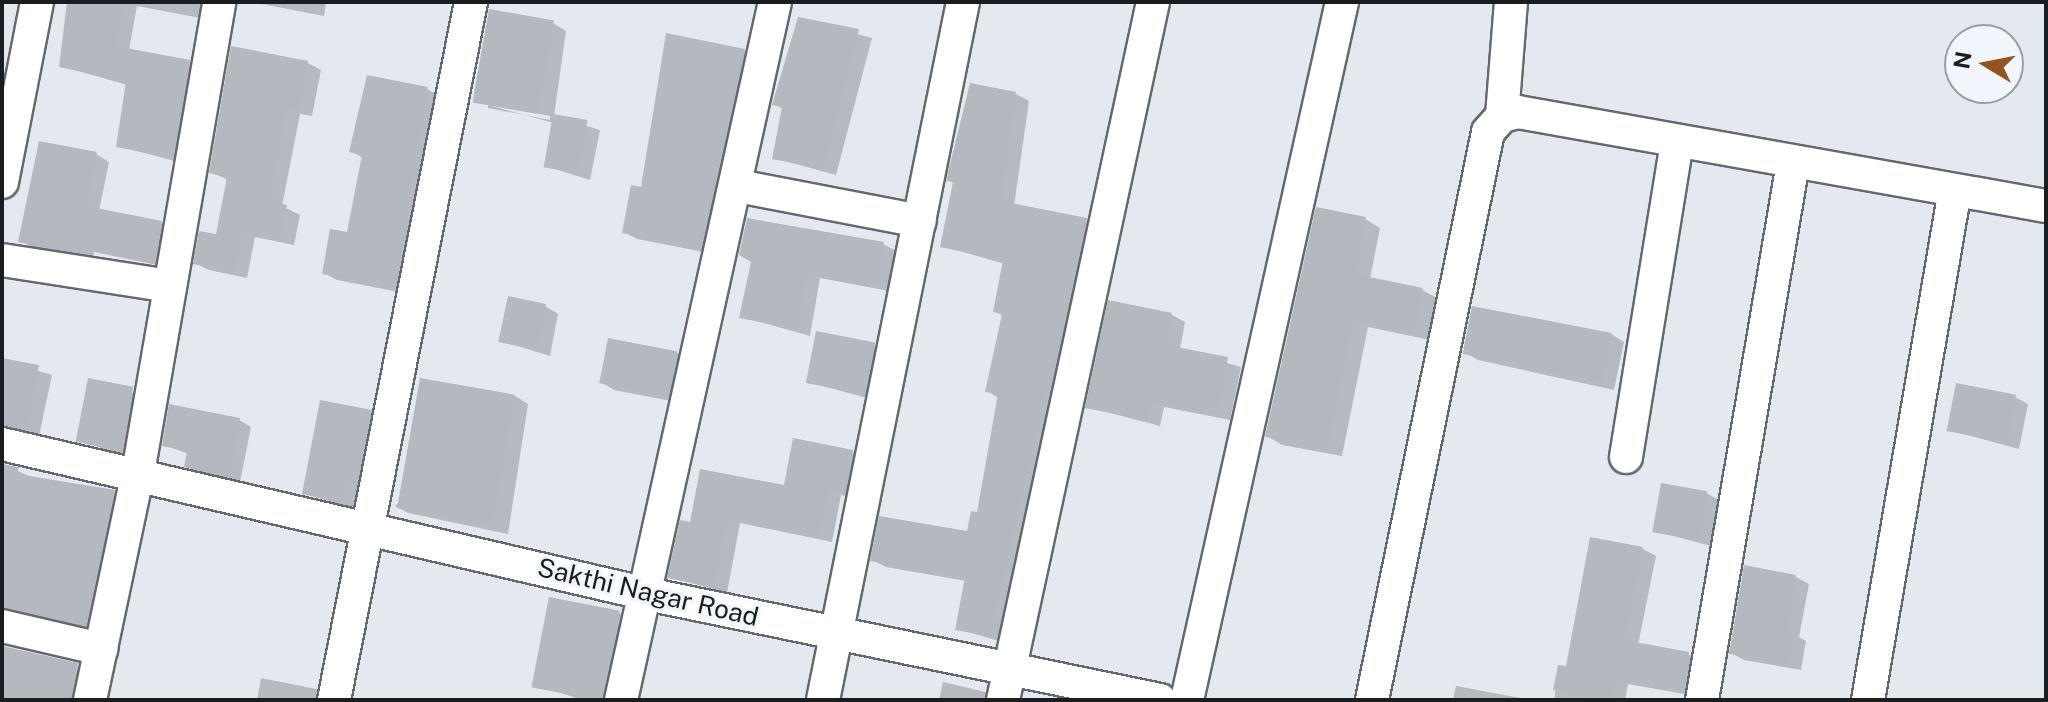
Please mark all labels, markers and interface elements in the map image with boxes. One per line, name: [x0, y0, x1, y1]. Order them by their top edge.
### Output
north arrow: [1944, 24, 2024, 104]
text: N: [1948, 49, 1977, 71]
street label: Sakthi Nagar Road: [534, 551, 762, 633]

